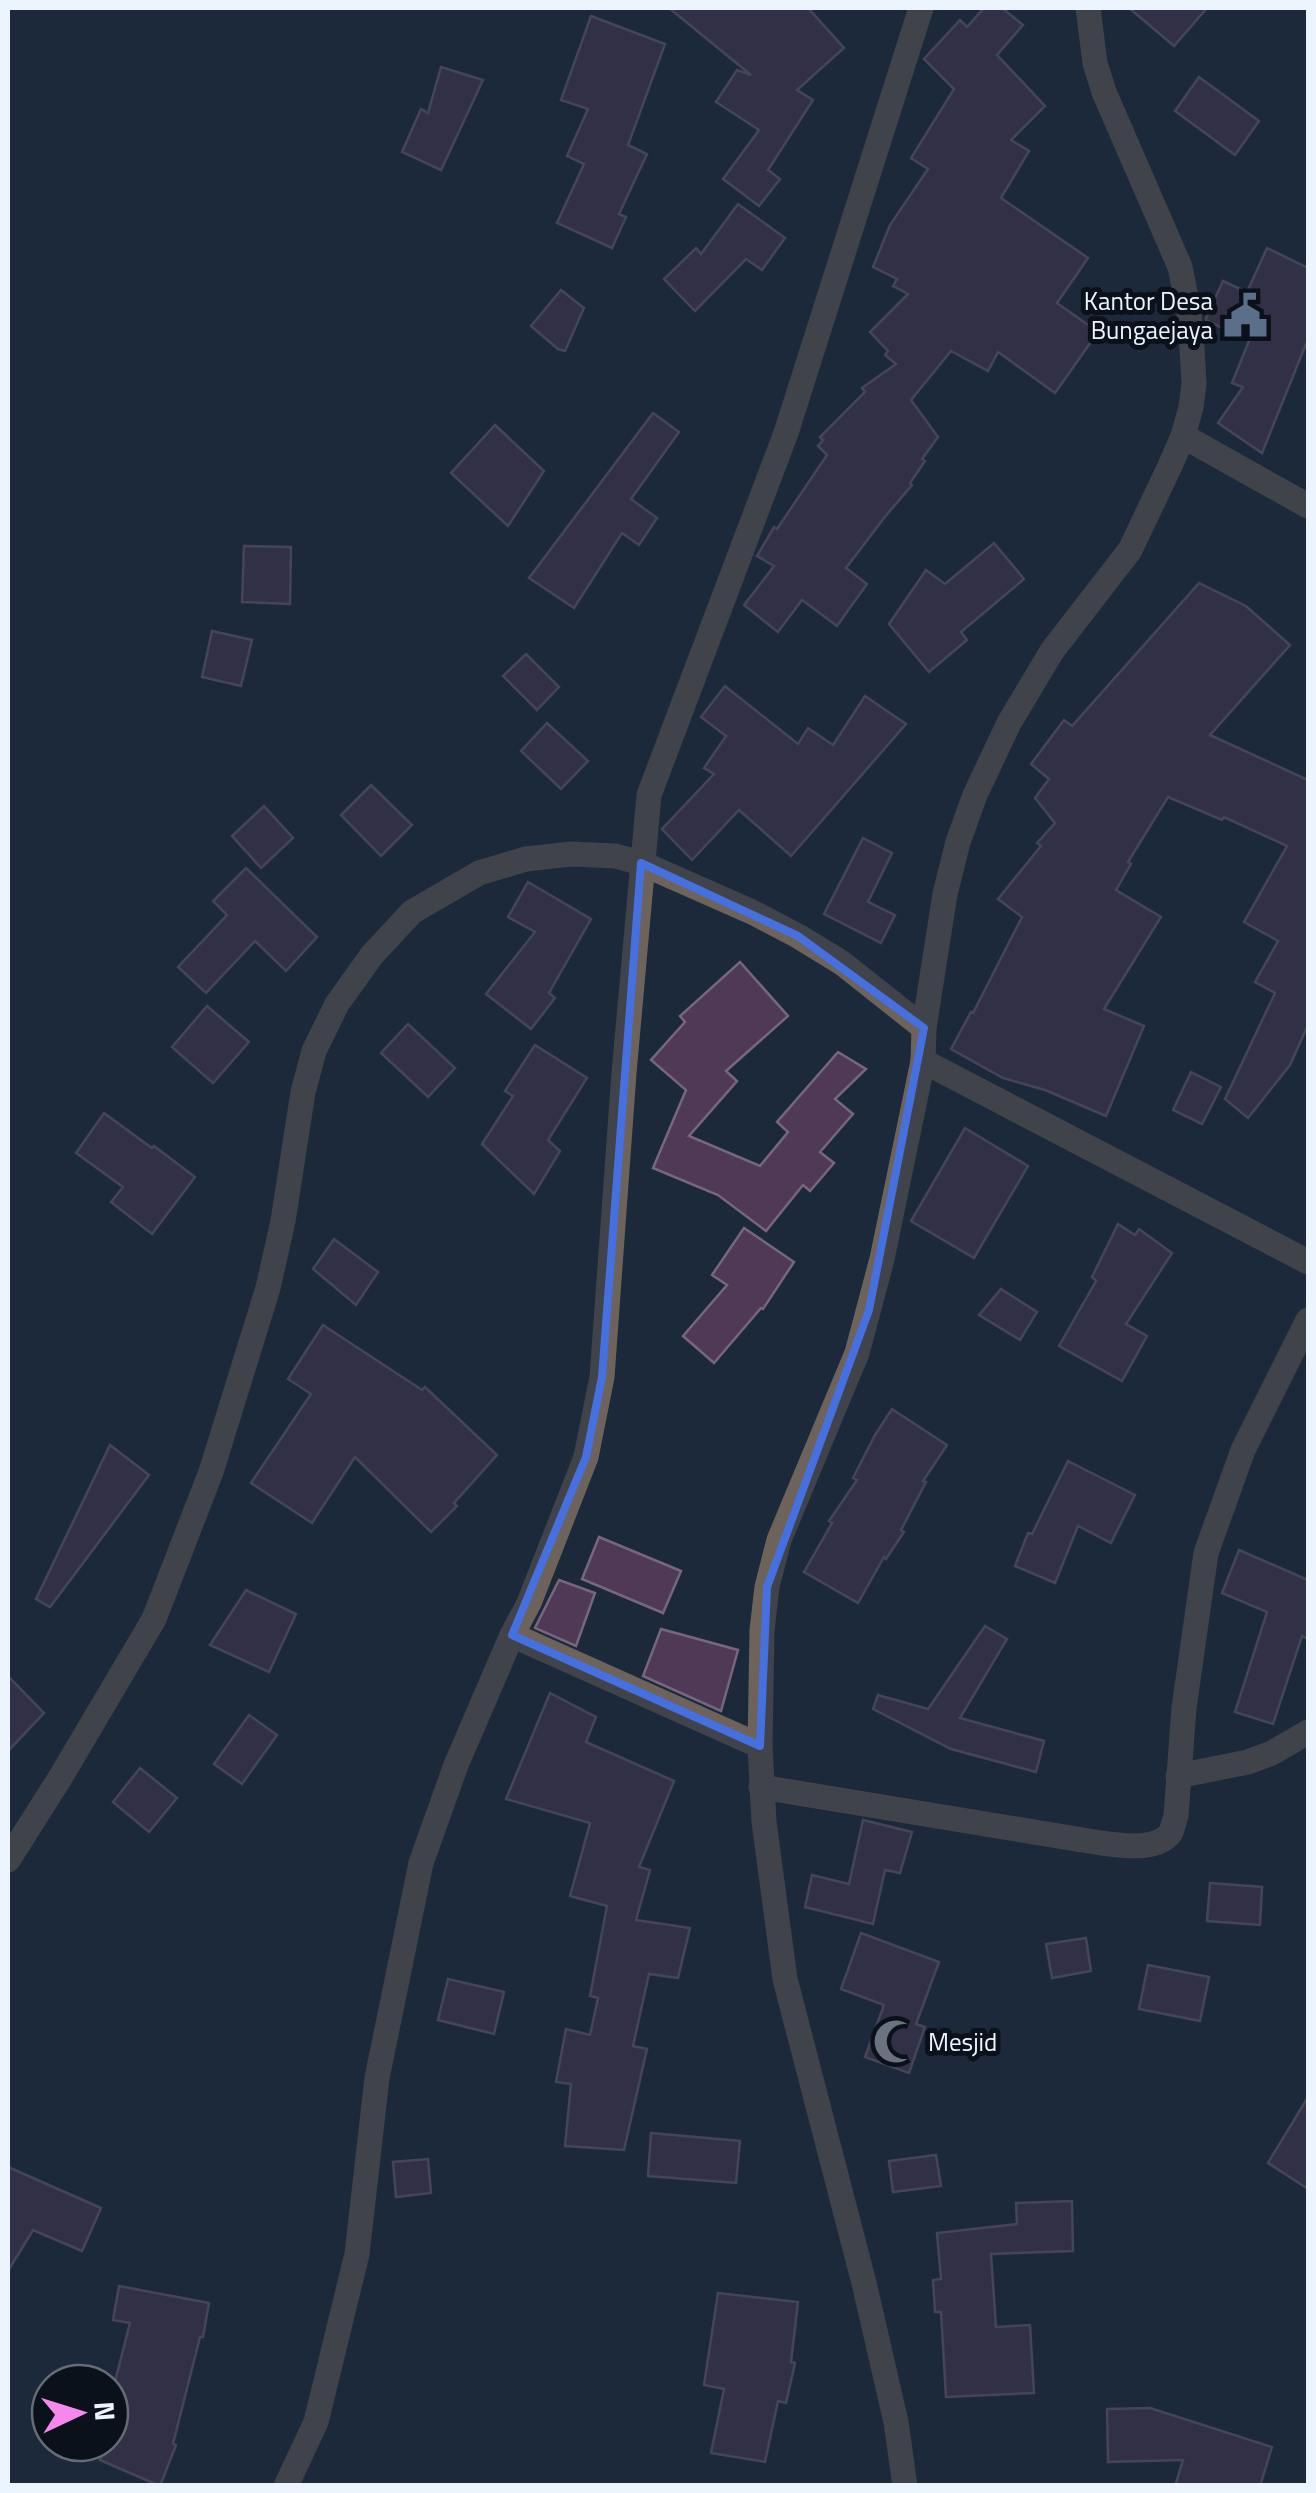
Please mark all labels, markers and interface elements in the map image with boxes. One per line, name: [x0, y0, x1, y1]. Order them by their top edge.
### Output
place label: Kantor Desa Bungaejaya: [1084, 282, 1213, 349]
public building icon: Kantor Desa Bungaejaya: [1222, 291, 1270, 339]
mosque icon: Mesjid: [871, 2018, 919, 2066]
place label: Mesjid: [928, 2023, 997, 2061]
north arrow: [30, 2363, 130, 2463]
text: N: [83, 2400, 128, 2422]

